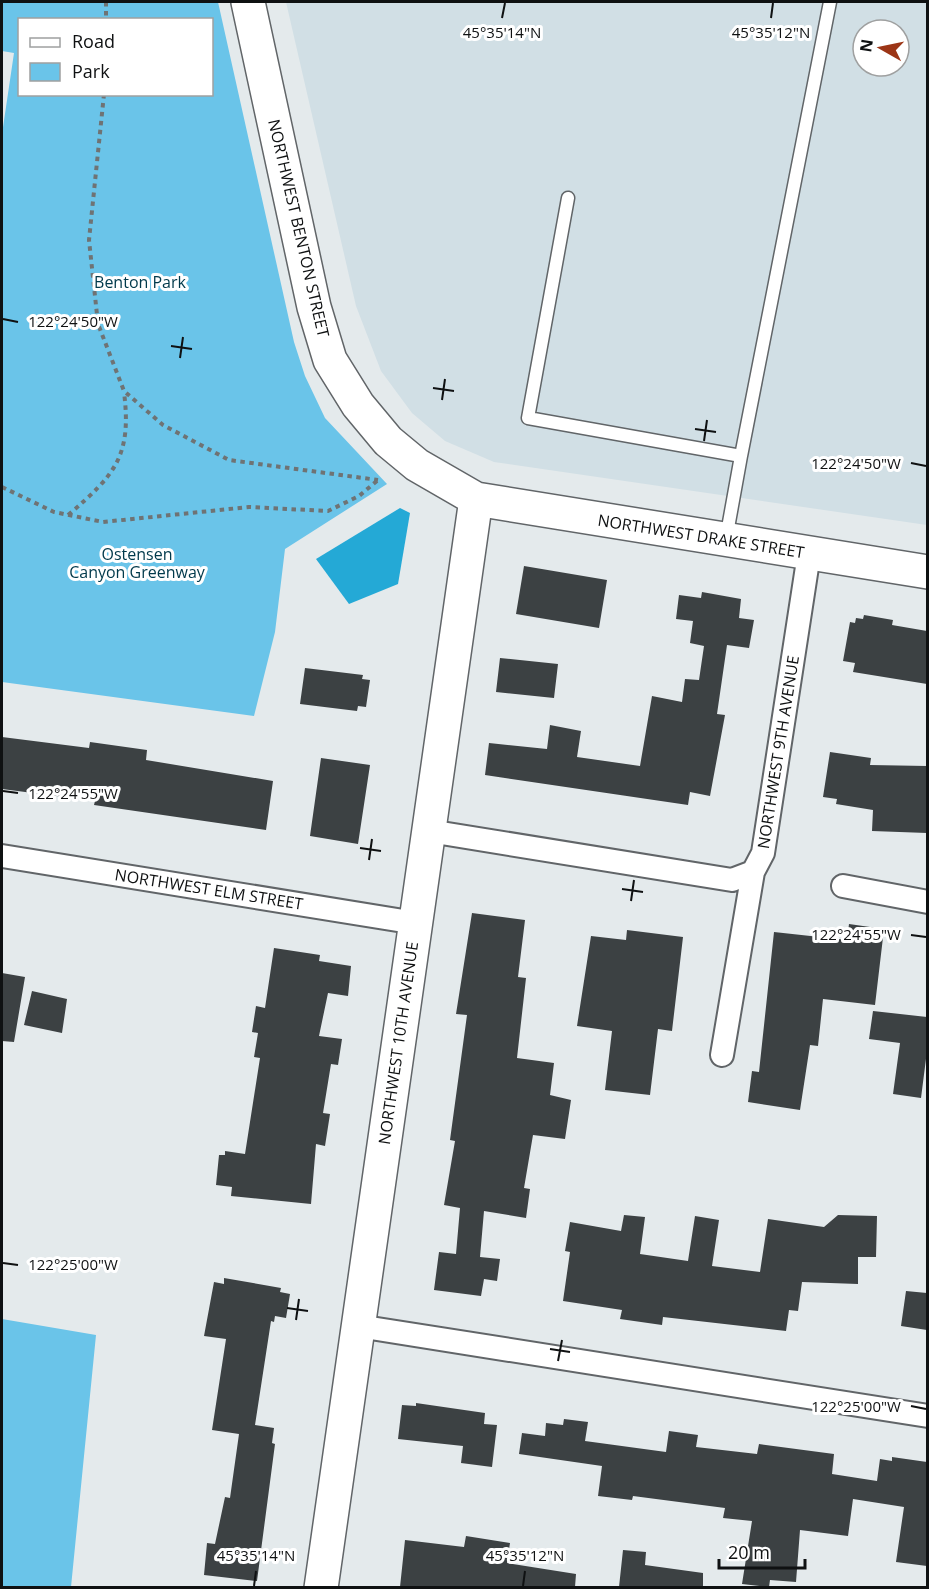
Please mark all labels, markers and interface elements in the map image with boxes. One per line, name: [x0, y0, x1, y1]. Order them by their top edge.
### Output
legend: [18, 18, 213, 96]
north arrow: [851, 18, 911, 78]
text: 45°35'14"N: [463, 22, 541, 42]
text: 45°35'12"N: [732, 22, 810, 42]
text: Road: [72, 29, 115, 53]
text: N: [854, 38, 878, 54]
text: Park: [72, 59, 110, 83]
street label: NORTHWEST BENTON STREET: [263, 117, 335, 339]
park label: Benton Park: [94, 271, 187, 293]
text: 122°24'50"W: [28, 311, 118, 331]
text: 122°24'50"W: [811, 453, 901, 473]
street label: NORTHWEST DRAKE STREET: [596, 509, 806, 563]
park label: Ostensen Canyon Greenway: [69, 543, 206, 583]
street label: NORTHWEST 9TH AVENUE: [752, 654, 804, 850]
text: 122°24'55"W: [28, 783, 118, 803]
street label: NORTHWEST ELM STREET: [113, 863, 305, 915]
text: 122°24'55"W: [811, 924, 901, 944]
street label: NORTHWEST 10TH AVENUE: [373, 940, 423, 1146]
text: 122°25'00"W: [28, 1254, 118, 1274]
text: 122°25'00"W: [811, 1396, 901, 1416]
scale bar: [719, 1532, 804, 1570]
text: 20 m: [728, 1540, 770, 1564]
text: 45°35'14"N: [217, 1545, 295, 1565]
text: 45°35'12"N: [486, 1545, 564, 1565]

